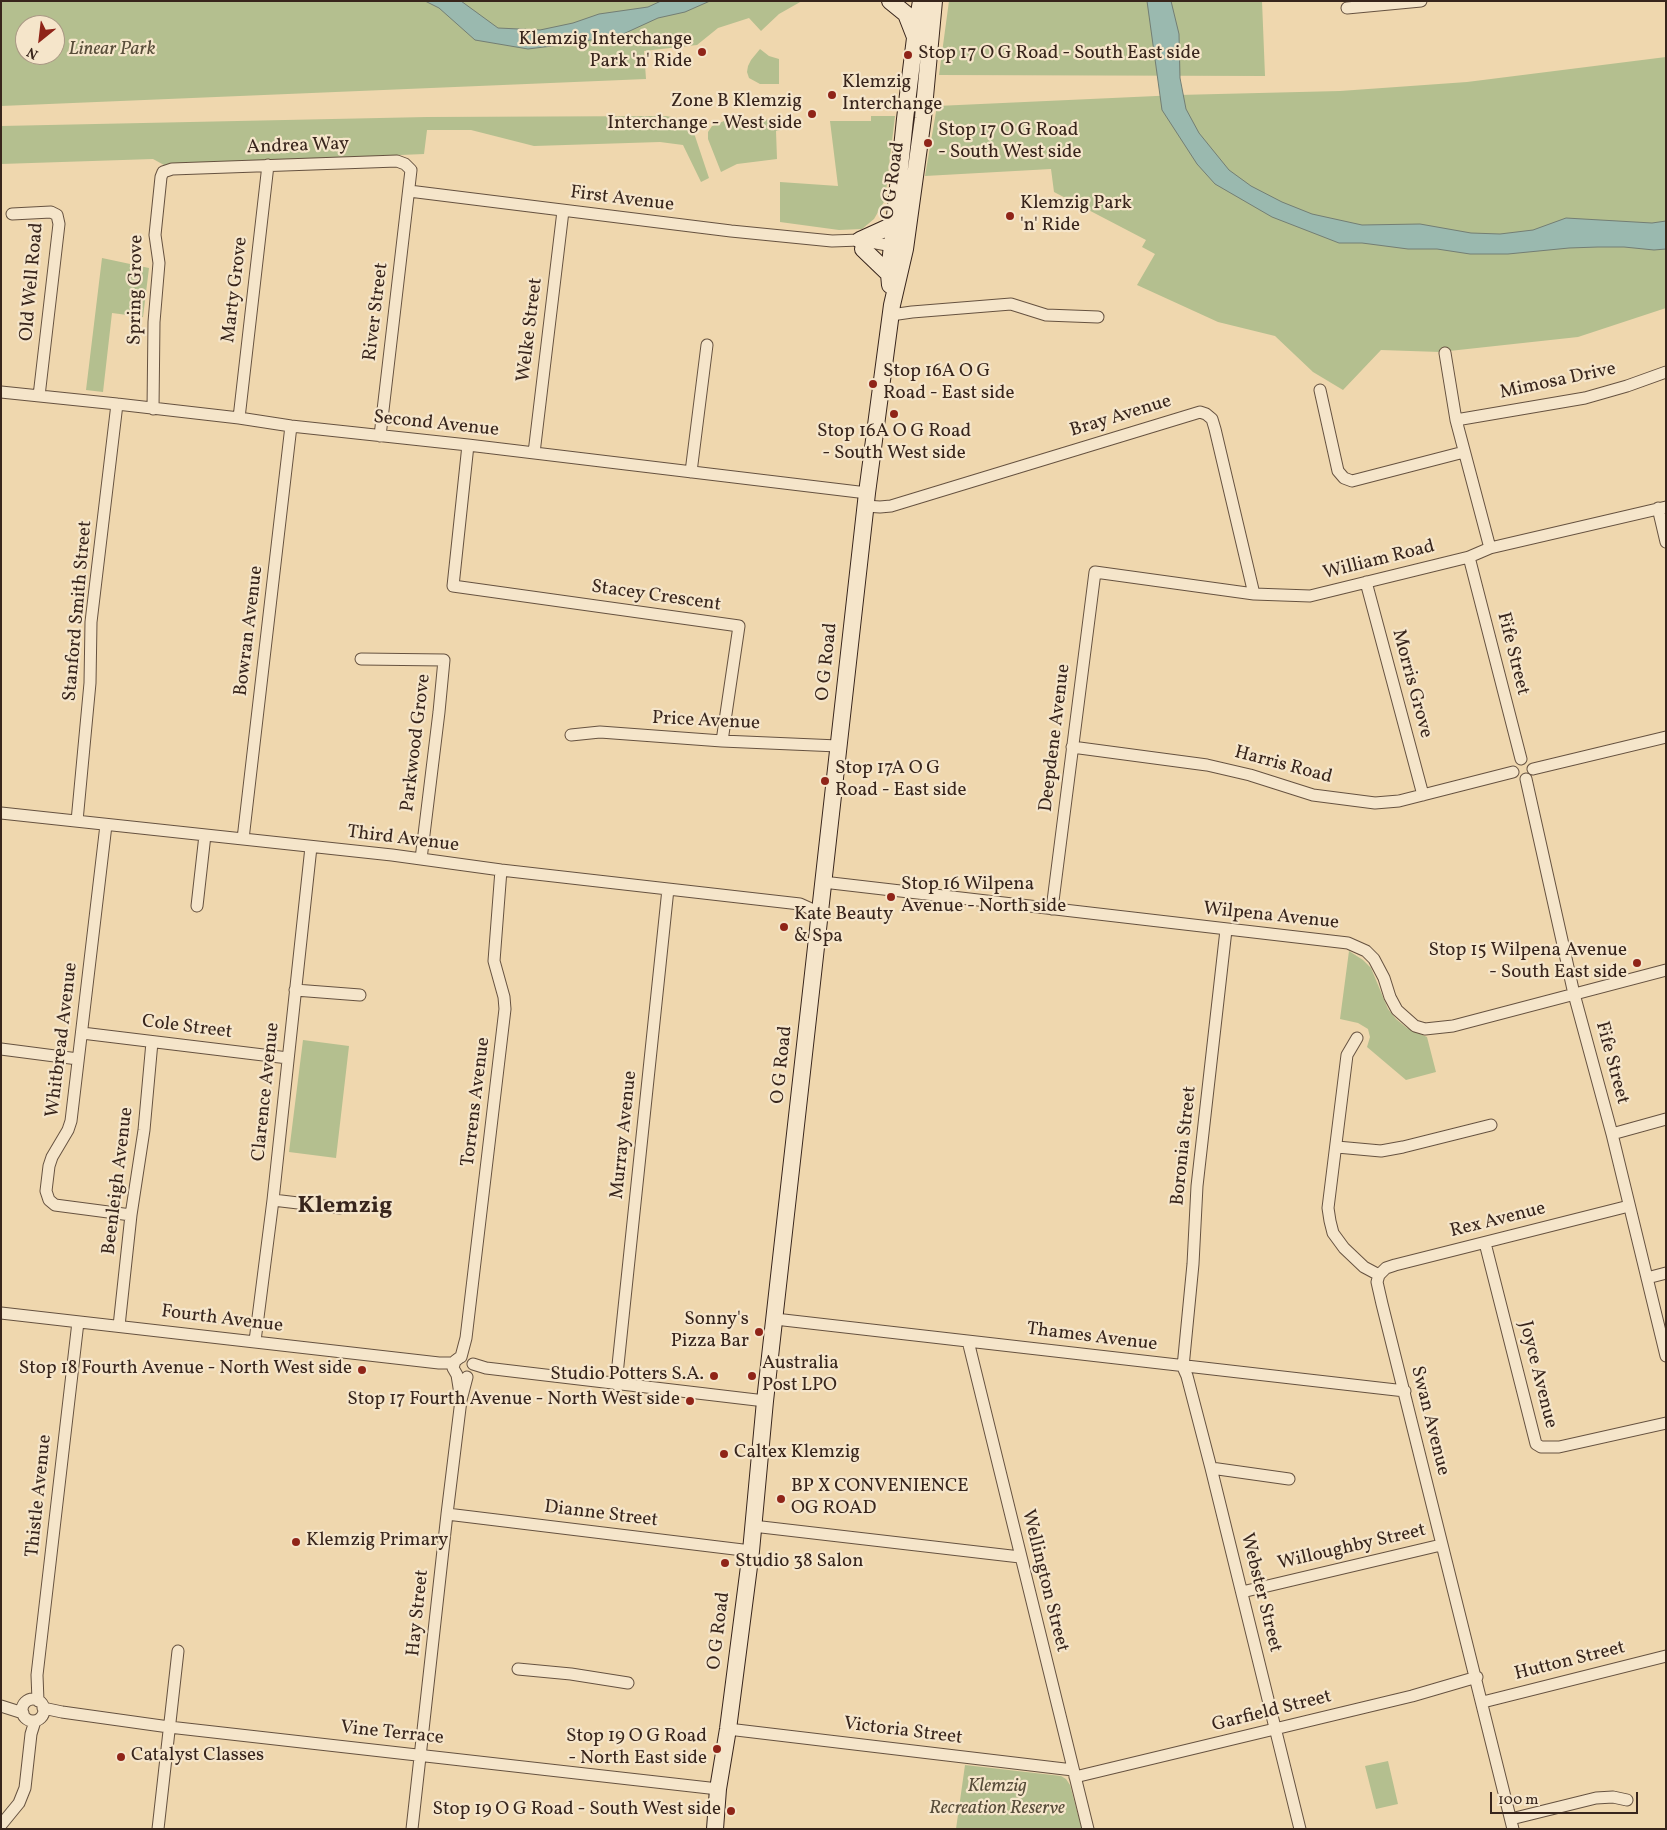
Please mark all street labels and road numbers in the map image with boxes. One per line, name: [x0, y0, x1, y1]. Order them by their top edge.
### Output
street label: Andrea Way: [246, 134, 350, 160]
street label: O G Road: [877, 141, 911, 221]
street label: First Avenue: [569, 182, 675, 218]
street label: Old Well Road: [16, 222, 50, 342]
street label: Spring Grove: [125, 235, 149, 345]
street label: Marty Grove: [218, 236, 254, 344]
street label: River Street: [360, 261, 394, 363]
street label: Welke Street: [513, 277, 549, 383]
street label: Mimosa Drive: [1498, 359, 1618, 405]
street label: Bray Avenue: [1068, 391, 1174, 443]
street label: Second Avenue: [372, 407, 500, 443]
street label: Stanford Smith Street: [60, 520, 98, 702]
street label: William Road: [1321, 536, 1437, 586]
street label: Bowran Avenue: [231, 565, 269, 697]
street label: Stacey Crescent: [590, 577, 722, 617]
street label: Fife Street: [1491, 610, 1533, 698]
street label: O G Road: [813, 622, 843, 702]
street label: Morris Grove: [1386, 627, 1436, 741]
street label: Deepdene Avenue: [1036, 663, 1076, 813]
street label: Parkwood Grove: [397, 673, 437, 813]
street label: Price Avenue: [651, 708, 761, 736]
street label: Harris Road: [1232, 742, 1334, 790]
street label: Third Avenue: [346, 822, 460, 858]
street label: Wilpena Avenue: [1202, 899, 1340, 935]
street label: Whitbread Avenue: [42, 961, 84, 1119]
street label: Cole Street: [141, 1011, 233, 1045]
street label: Fife Street: [1589, 1019, 1633, 1107]
street label: Clarence Avenue: [248, 1022, 286, 1162]
street label: O G Road: [768, 1025, 798, 1105]
street label: Torrens Avenue: [458, 1036, 496, 1168]
street label: Murray Avenue: [607, 1070, 643, 1200]
street label: Boronia Street: [1167, 1085, 1203, 1207]
street label: Beenleigh Avenue: [99, 1106, 139, 1256]
street label: Rex Avenue: [1448, 1198, 1548, 1244]
street label: Fourth Avenue: [160, 1301, 284, 1339]
street label: Thames Avenue: [1025, 1319, 1159, 1357]
street label: Joyce Avenue: [1513, 1319, 1561, 1431]
street label: Swan Avenue: [1404, 1364, 1454, 1478]
street label: Thistle Avenue: [22, 1434, 58, 1558]
street label: Dianne Street: [543, 1497, 659, 1533]
street label: Wellington Street: [1015, 1507, 1073, 1655]
street label: Willoughby Street: [1276, 1520, 1428, 1576]
street label: Webster Street: [1234, 1531, 1286, 1655]
street label: Hay Street: [403, 1569, 435, 1657]
street label: O G Road: [704, 1591, 736, 1671]
street label: Hutton Street: [1512, 1637, 1628, 1687]
street label: Garfield Street: [1210, 1686, 1334, 1738]
street label: Victoria Street: [842, 1713, 964, 1751]
street label: Vine Terrace: [339, 1717, 445, 1751]

